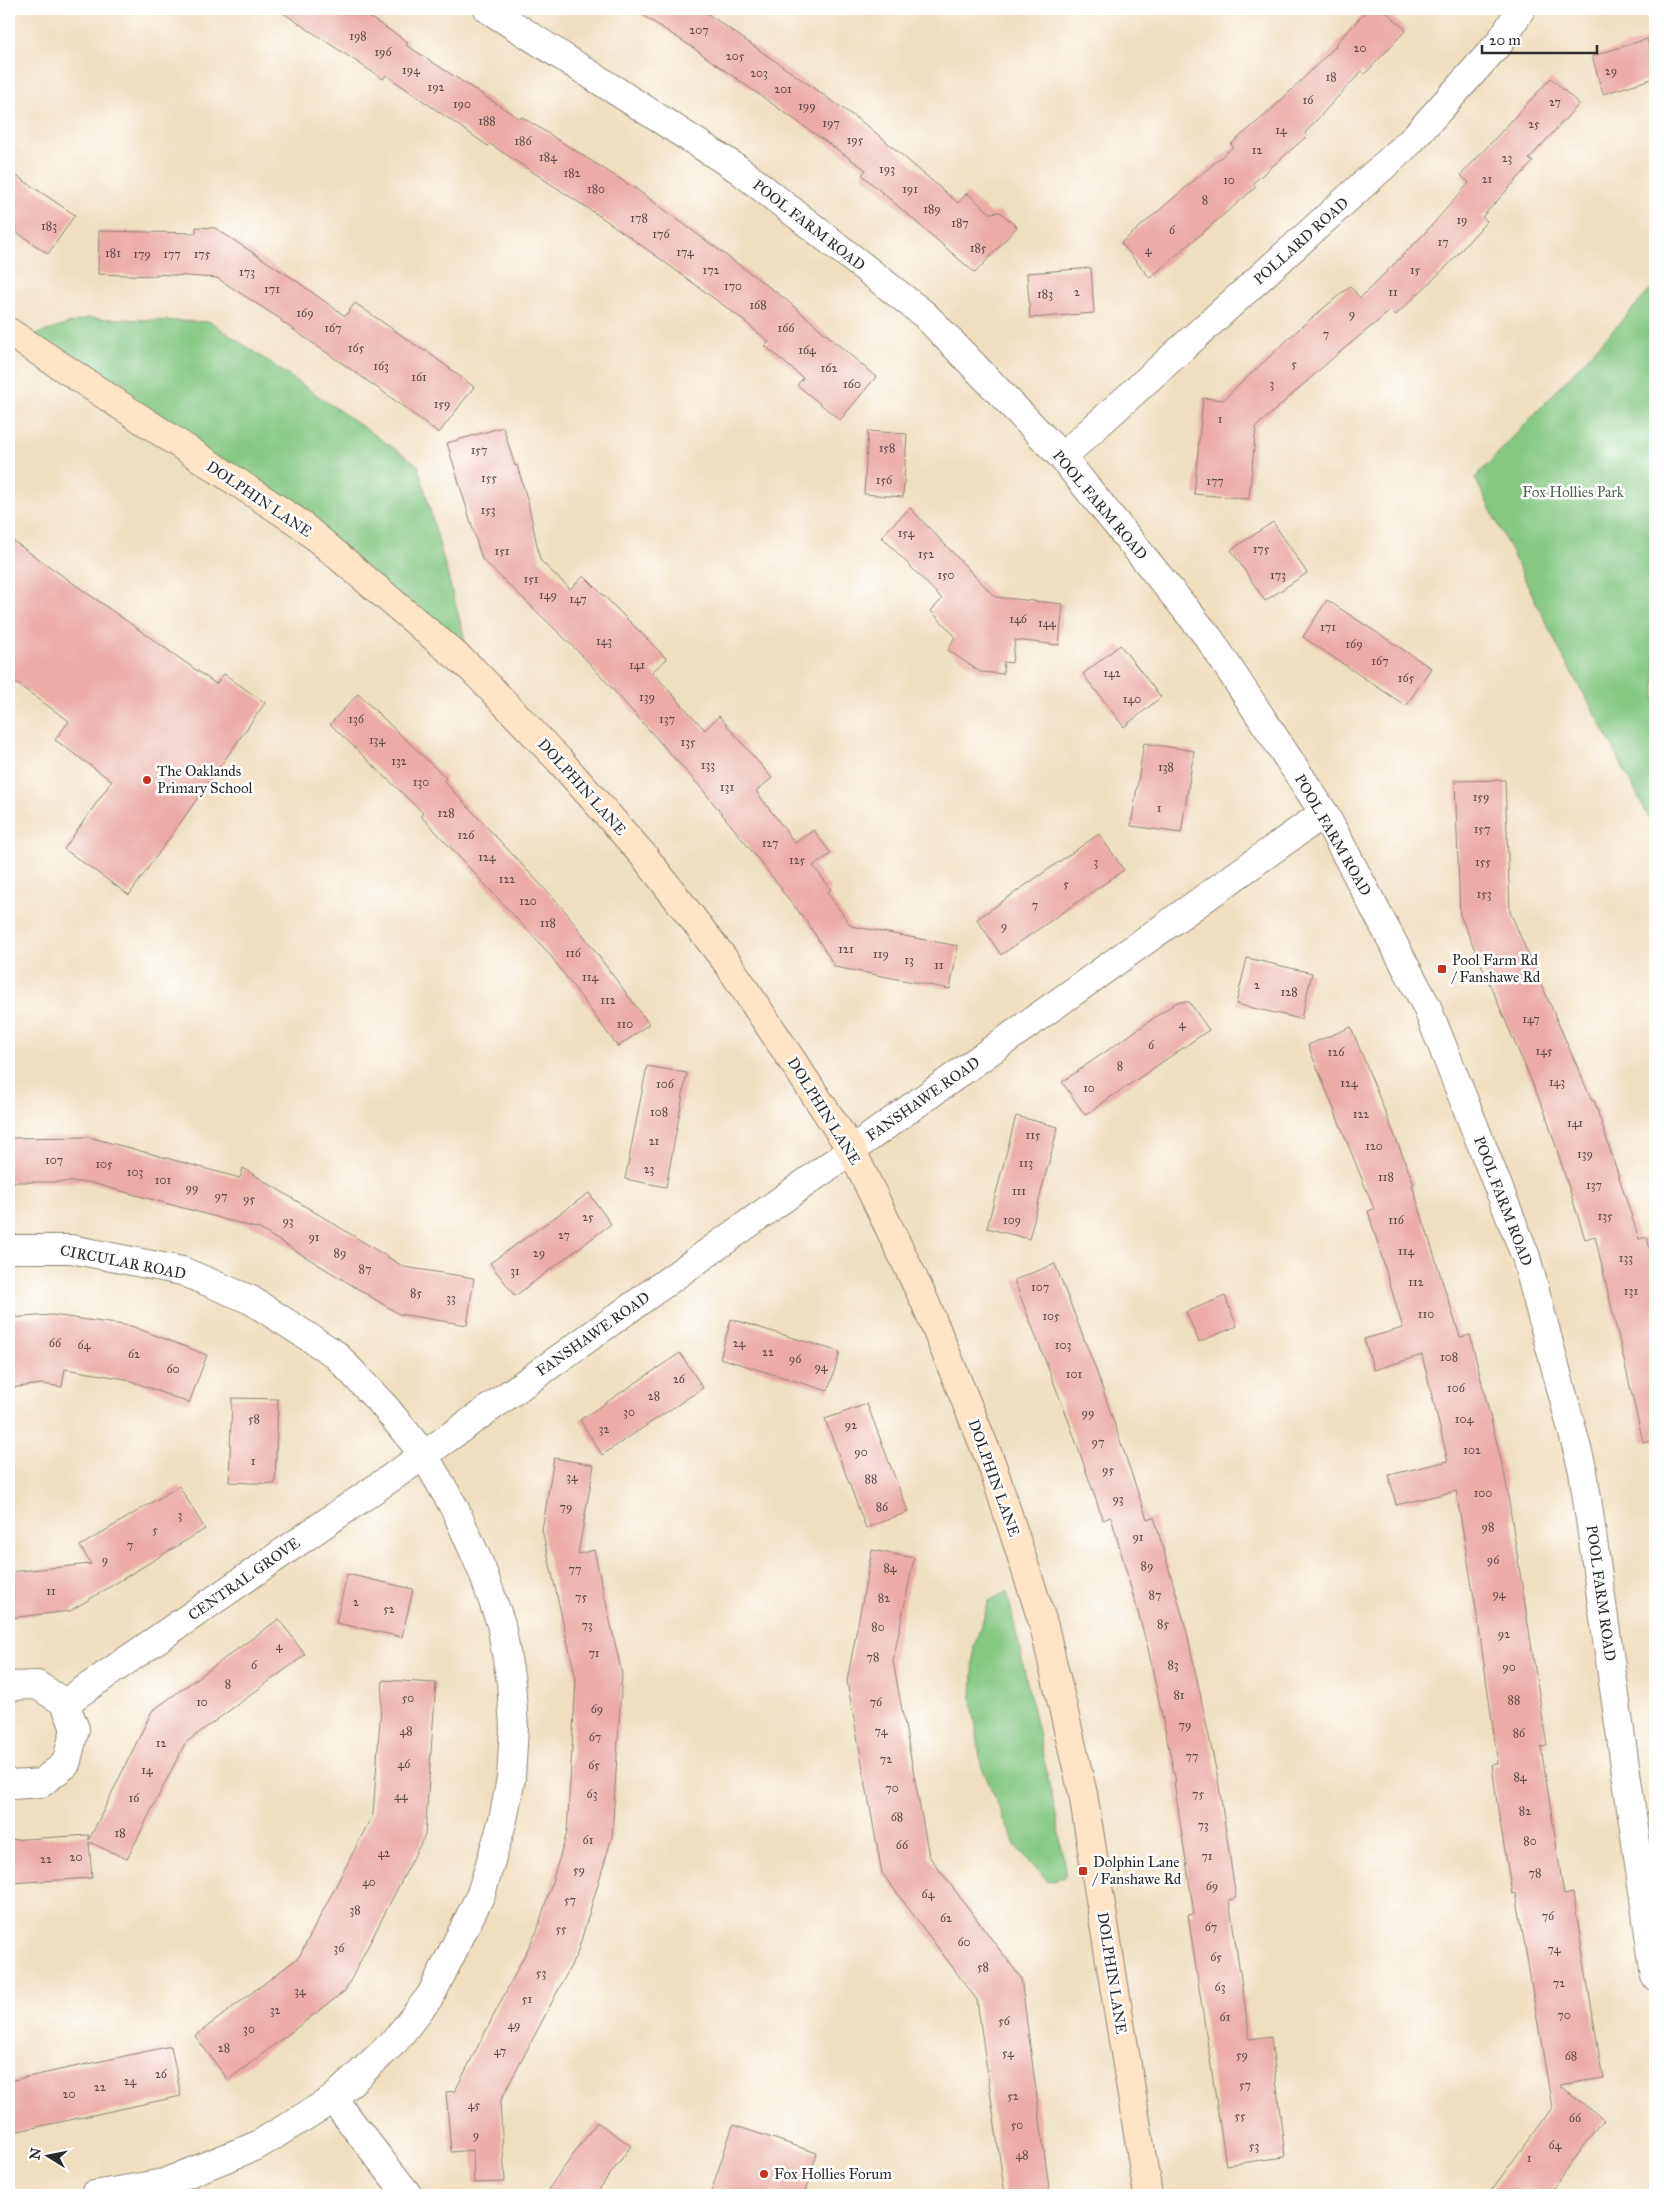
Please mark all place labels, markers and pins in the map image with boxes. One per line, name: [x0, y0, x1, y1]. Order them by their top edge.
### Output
place label: The Oaklands Primary School: [157, 762, 254, 797]
marker: The Oaklands Primary School: [141, 774, 153, 786]
place label: Pool Farm Rd / Fanshawe Rd: [1451, 951, 1541, 986]
marker: Pool Farm Rd / Fanshawe Rd: [1436, 963, 1448, 975]
place label: Dolphin Lane / Fanshawe Rd: [1092, 1853, 1182, 1888]
marker: Dolphin Lane / Fanshawe Rd: [1077, 1865, 1089, 1877]
place label: Fox Hollies Forum: [774, 2165, 892, 2183]
marker: Fox Hollies Forum: [758, 2168, 770, 2180]

